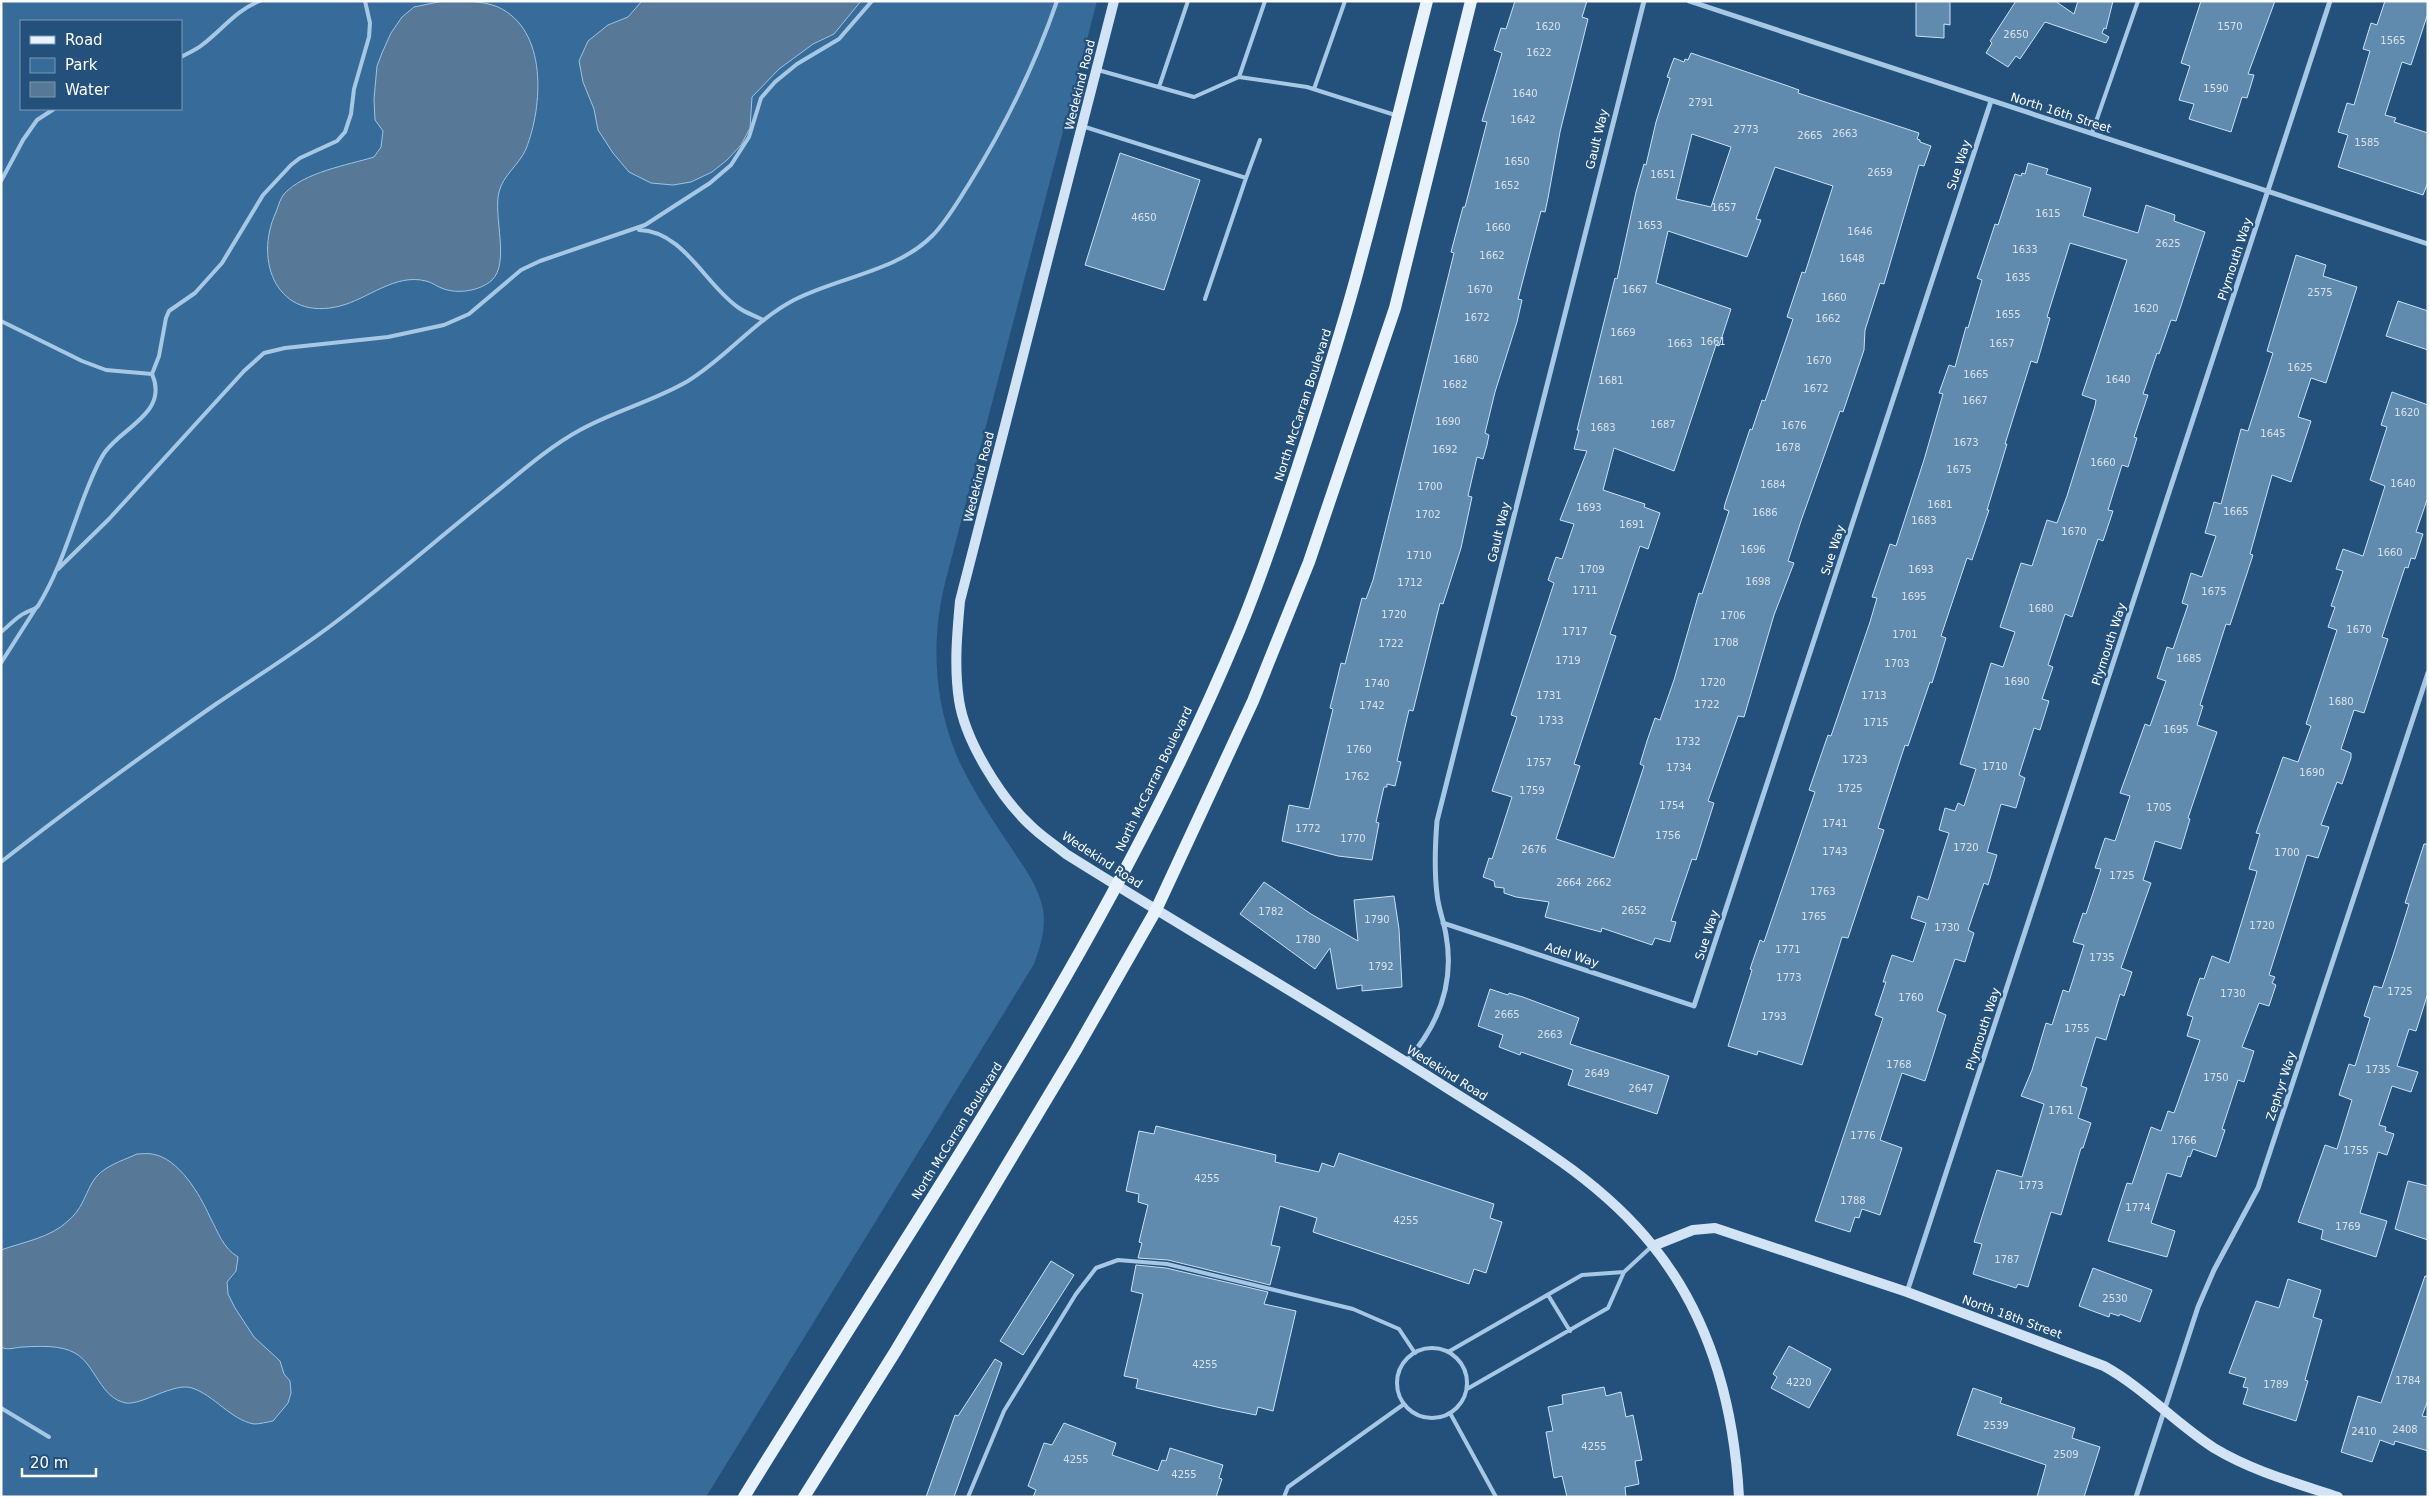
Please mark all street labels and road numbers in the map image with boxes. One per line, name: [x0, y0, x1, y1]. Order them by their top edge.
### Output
street label: Wedekind Road: [1062, 38, 1098, 132]
street label: North 16th Street: [2009, 90, 2113, 136]
street label: Gault Way: [1583, 107, 1611, 171]
street label: Sue Way: [1944, 138, 1974, 192]
street label: Plymouth Way: [2215, 216, 2255, 302]
street label: North McCarran Boulevard: [1272, 327, 1334, 483]
street label: Wedekind Road: [961, 430, 997, 524]
street label: Gault Way: [1485, 500, 1513, 564]
street label: Sue Way: [1818, 523, 1848, 577]
street label: Plymouth Way: [2089, 601, 2129, 687]
street label: North McCarran Boulevard: [1113, 704, 1195, 854]
street label: Wedekind Road: [1059, 829, 1145, 891]
street label: Sue Way: [1692, 908, 1722, 962]
street label: Adel Way: [1543, 940, 1601, 970]
street label: Plymouth Way: [1963, 986, 2003, 1072]
street label: Wedekind Road: [1404, 1042, 1490, 1104]
street label: Zephyr Way: [2263, 1049, 2299, 1123]
street label: North McCarran Boulevard: [909, 1060, 1005, 1202]
street label: North 18th Street: [1960, 1292, 2064, 1342]

